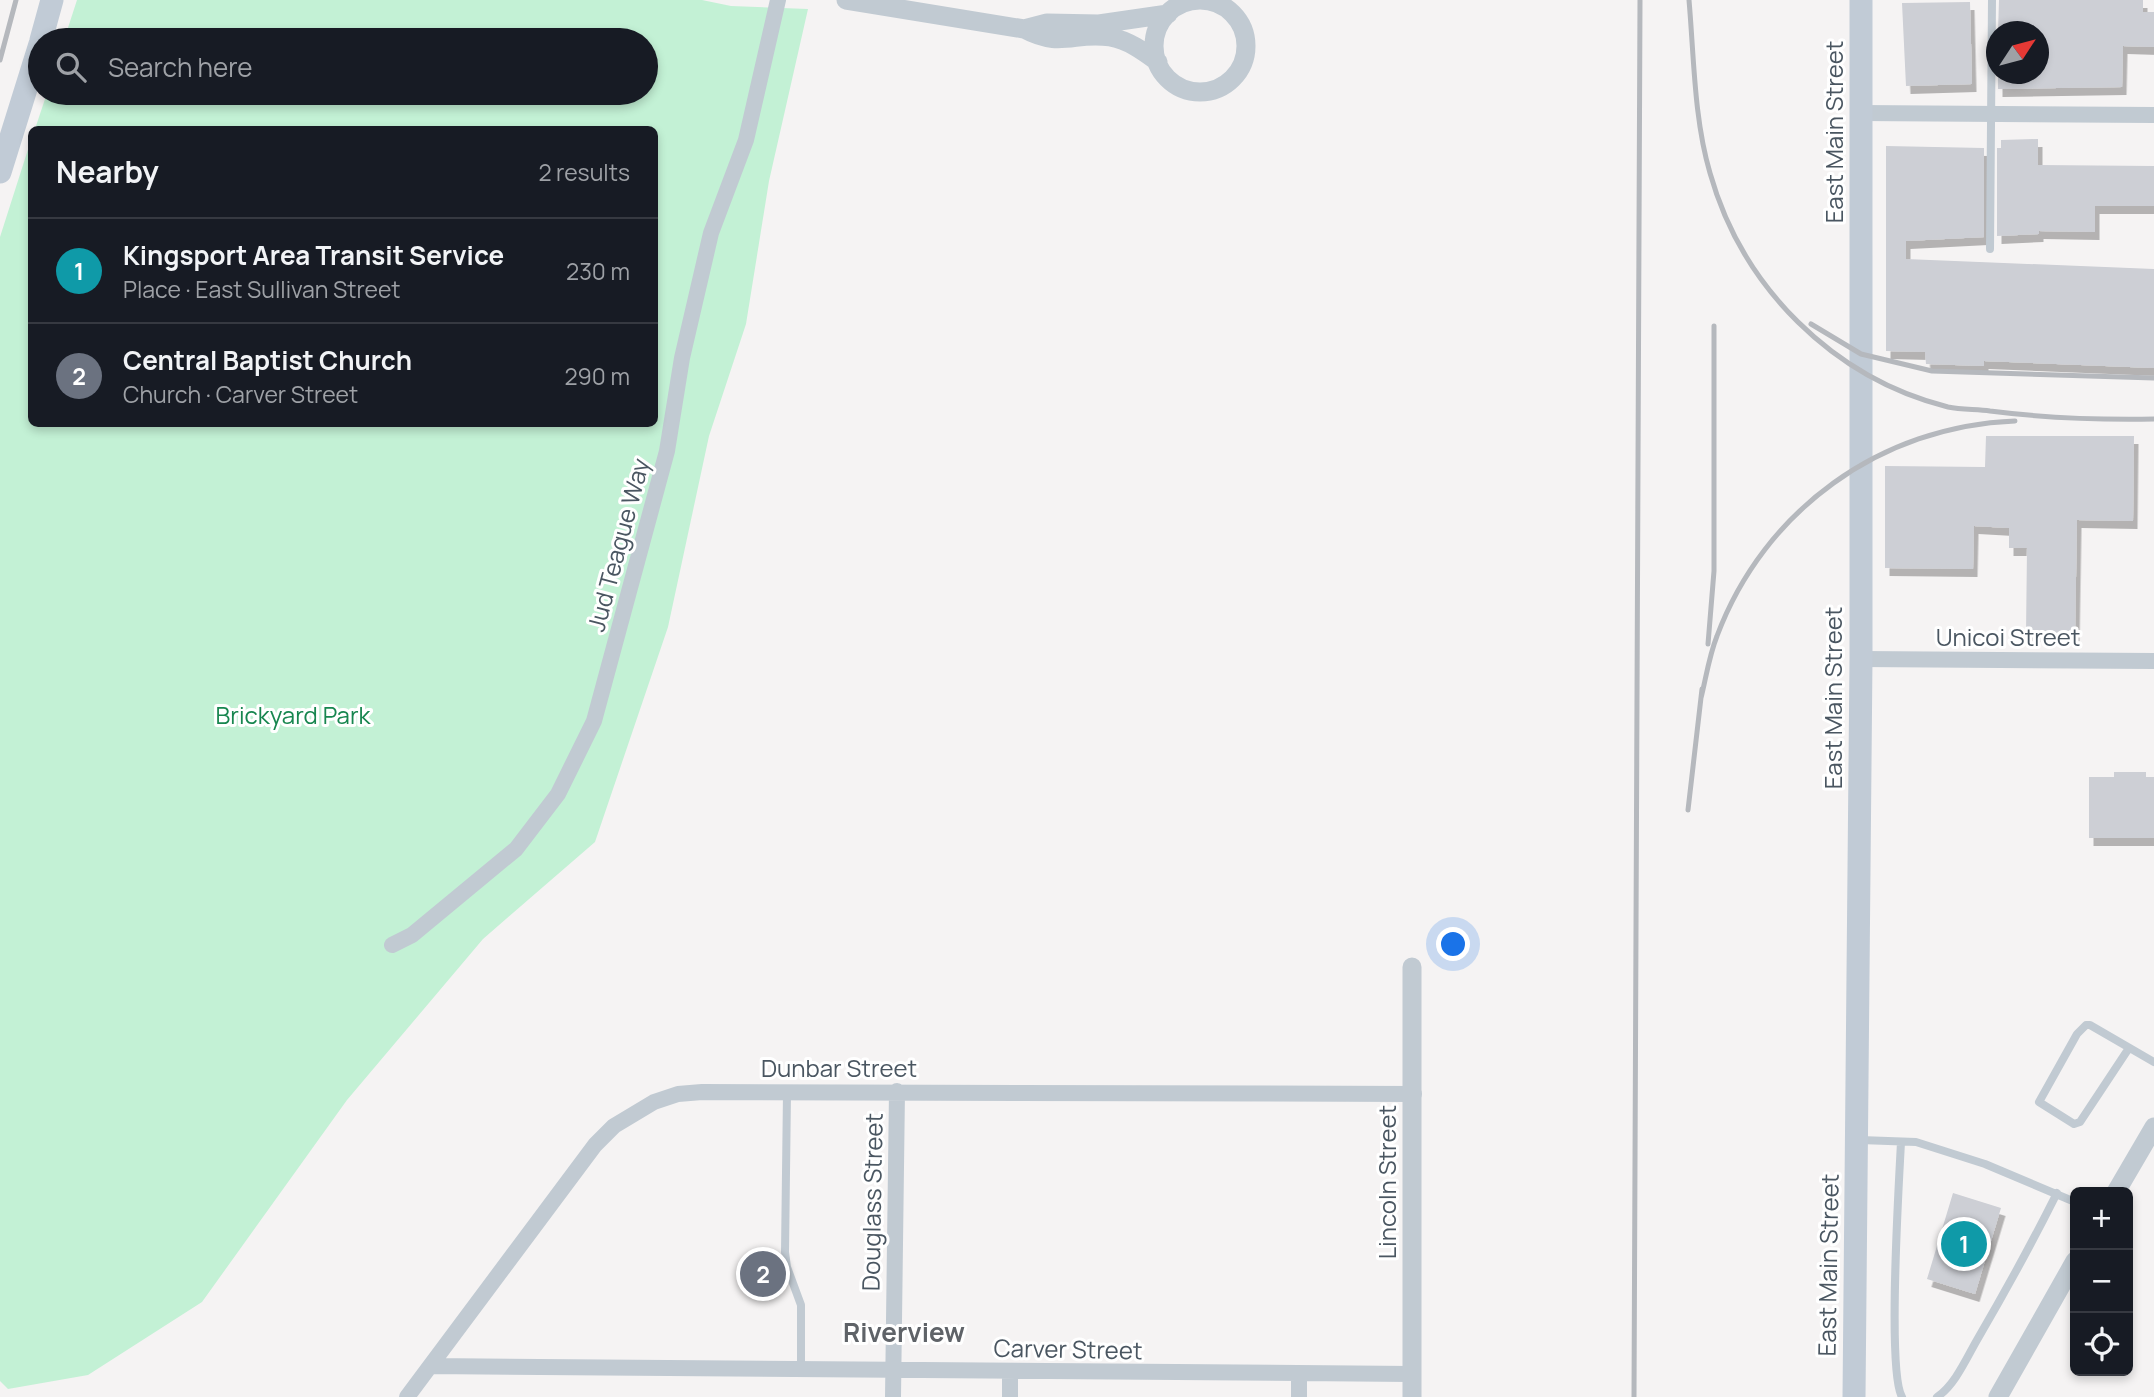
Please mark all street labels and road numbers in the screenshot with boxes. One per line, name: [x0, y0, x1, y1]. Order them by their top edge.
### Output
street label: East Main Street: [1817, 41, 1850, 223]
street label: Jud Teague Way: [579, 454, 657, 635]
street label: East Main Street: [1816, 607, 1849, 789]
street label: Unicoi Street: [1936, 620, 2080, 653]
street label: Dunbar Street: [761, 1051, 917, 1084]
street label: Lincoln Street: [1370, 1105, 1403, 1259]
street label: Douglass Street: [853, 1113, 890, 1291]
street label: East Main Street: [1809, 1173, 1846, 1357]
street label: Carver Street: [993, 1331, 1143, 1366]

